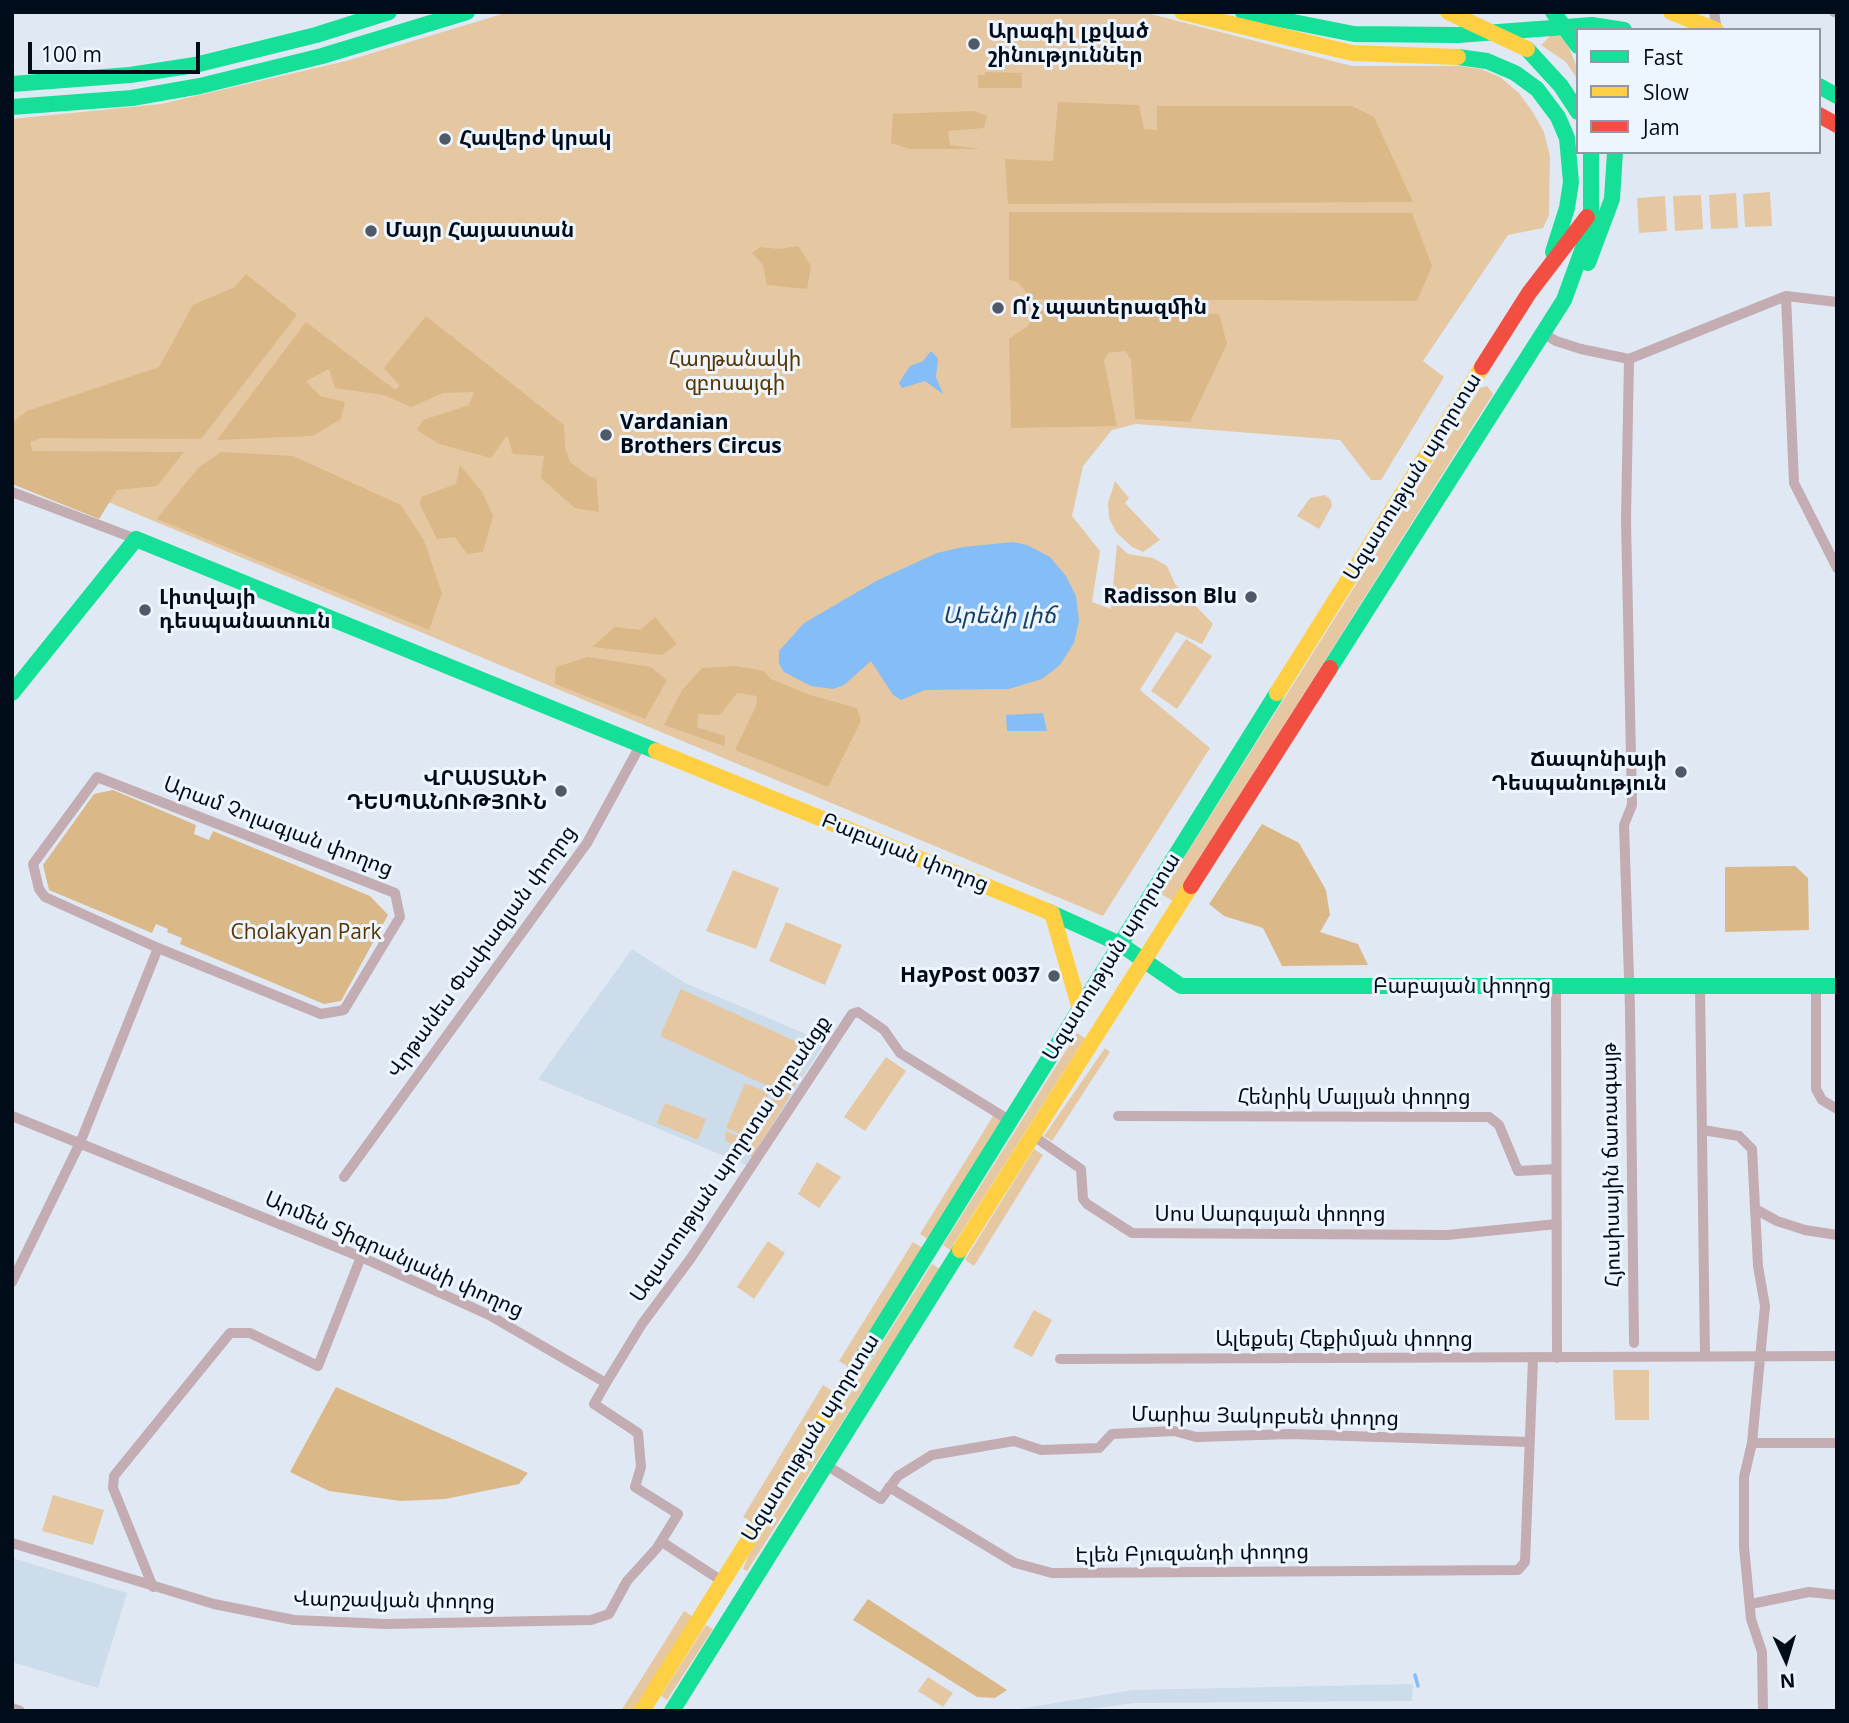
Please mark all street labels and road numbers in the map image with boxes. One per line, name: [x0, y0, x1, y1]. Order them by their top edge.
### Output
street label: Ազատության պողոտա: [1339, 368, 1487, 586]
street label: Արամ Չոլագյան փողոց: [160, 772, 396, 882]
street label: Բաբայան փողոց: [818, 808, 992, 898]
street label: Վրթանես Փափազյան փողոց: [382, 821, 582, 1083]
street label: Ազատության պողոտա: [1038, 848, 1186, 1066]
street label: Բաբայան փողոց: [1373, 974, 1551, 1000]
street label: Ազատության պողոտա նրբանցք: [625, 1011, 837, 1307]
street label: Հյուսիսային ճառագայթ: [1597, 1042, 1627, 1288]
street label: Հենրիկ Մալյան փողոց: [1237, 1085, 1471, 1111]
street label: Արմեն Տիգրանյանի փողոց: [261, 1186, 527, 1324]
street label: Սոս Սարգսյան փողոց: [1155, 1202, 1385, 1228]
street label: Ալեքսեյ Հեքիմյան փողոց: [1215, 1327, 1473, 1353]
street label: Ազատության պողոտա: [737, 1329, 885, 1547]
street label: Մարիա Յակոբսեն փողոց: [1131, 1402, 1399, 1432]
street label: Էլեն Բյուզանդի փողոց: [1075, 1539, 1309, 1569]
street label: Վարշավյան փողոց: [293, 1587, 495, 1615]

